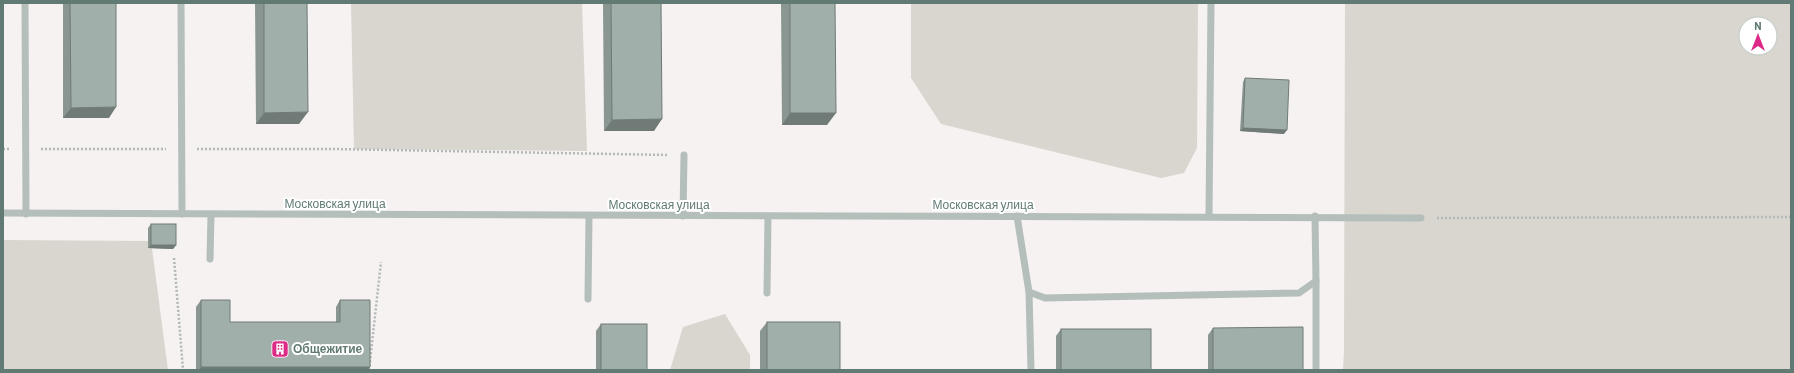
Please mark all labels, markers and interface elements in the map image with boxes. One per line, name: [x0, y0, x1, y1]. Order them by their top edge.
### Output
north arrow: [1738, 16, 1778, 56]
text: N: [1754, 19, 1762, 32]
street label: Московская улица: [284, 196, 386, 211]
street label: Московская улица: [608, 197, 710, 212]
street label: Московская улица: [932, 197, 1034, 212]
building icon: Общежитие: [270, 339, 290, 359]
place label: Общежитие: [293, 341, 363, 356]

